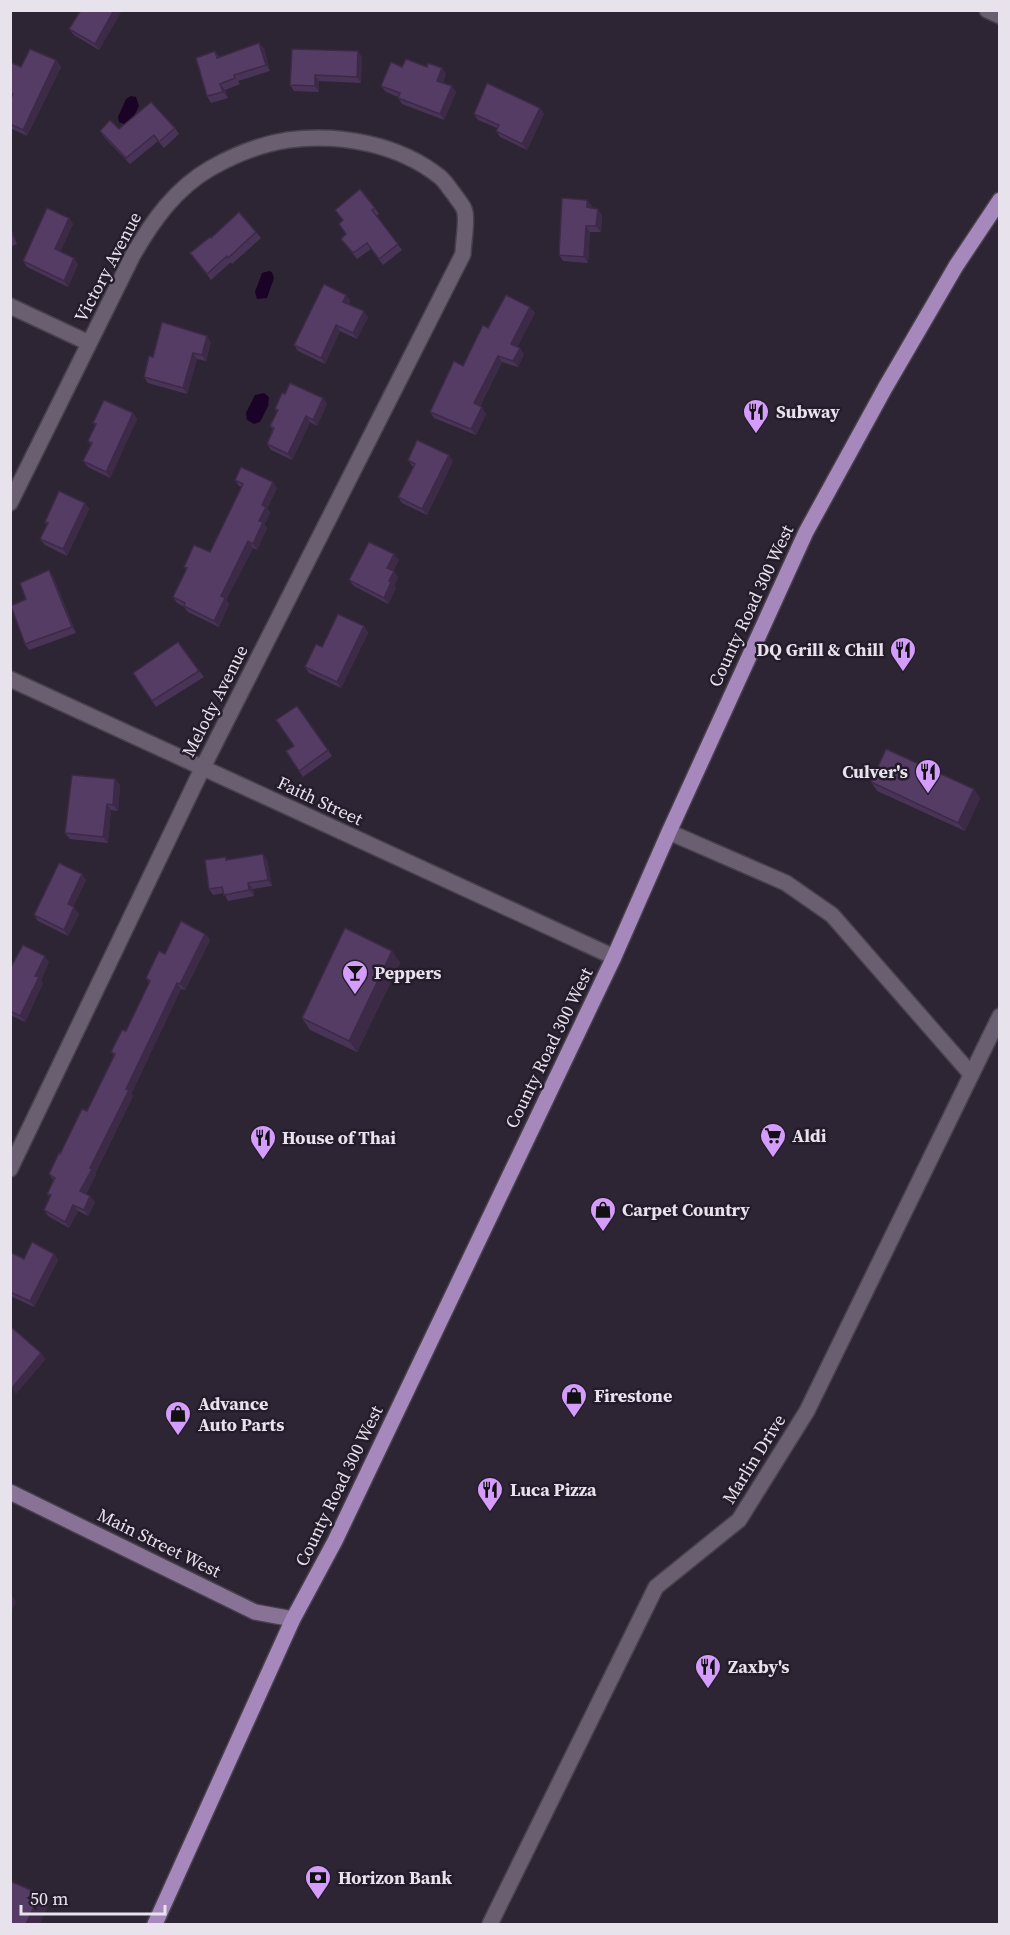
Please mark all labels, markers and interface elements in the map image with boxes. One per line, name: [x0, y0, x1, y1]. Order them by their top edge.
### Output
street label: Victory Avenue: [68, 207, 147, 326]
restaurant icon: Subway: [741, 397, 771, 435]
place label: Subway: [776, 399, 840, 424]
street label: County Road 300 West: [702, 521, 799, 691]
restaurant icon: DQ Grill & Chill: [888, 635, 918, 673]
place label: DQ Grill & Chill: [756, 637, 884, 662]
street label: Melody Avenue: [176, 640, 254, 761]
restaurant icon: Culver's: [913, 757, 943, 795]
place label: Culver's: [842, 759, 908, 784]
street label: Faith Street: [273, 770, 367, 831]
bar icon: Peppers: [340, 958, 370, 996]
place label: Peppers: [374, 960, 442, 985]
street label: County Road 300 West: [499, 963, 598, 1132]
supermarket icon: Aldi: [758, 1121, 788, 1159]
restaurant icon: House of Thai: [248, 1123, 278, 1161]
place label: Aldi: [792, 1123, 827, 1148]
place label: House of Thai: [282, 1125, 396, 1150]
shop icon: Carpet Country: [588, 1195, 618, 1233]
place label: Carpet Country: [622, 1197, 750, 1222]
shop icon: Firestone: [559, 1381, 589, 1419]
place label: Firestone: [594, 1383, 672, 1408]
place label: Advance Auto Parts: [198, 1391, 284, 1437]
shop icon: Advance Auto Parts: [163, 1399, 193, 1437]
street label: County Road 300 West: [289, 1401, 388, 1570]
street label: Marlin Drive: [716, 1409, 791, 1508]
restaurant icon: Luca Pizza: [475, 1475, 505, 1513]
place label: Luca Pizza: [510, 1477, 597, 1502]
street label: Main Street West: [93, 1502, 225, 1583]
restaurant icon: Zaxby's: [693, 1652, 723, 1690]
place label: Zaxby's: [728, 1654, 790, 1679]
bank icon: Horizon Bank: [303, 1863, 333, 1901]
place label: Horizon Bank: [338, 1865, 452, 1890]
scale bar: [21, 1878, 165, 1916]
text: 50 m: [30, 1886, 68, 1911]

